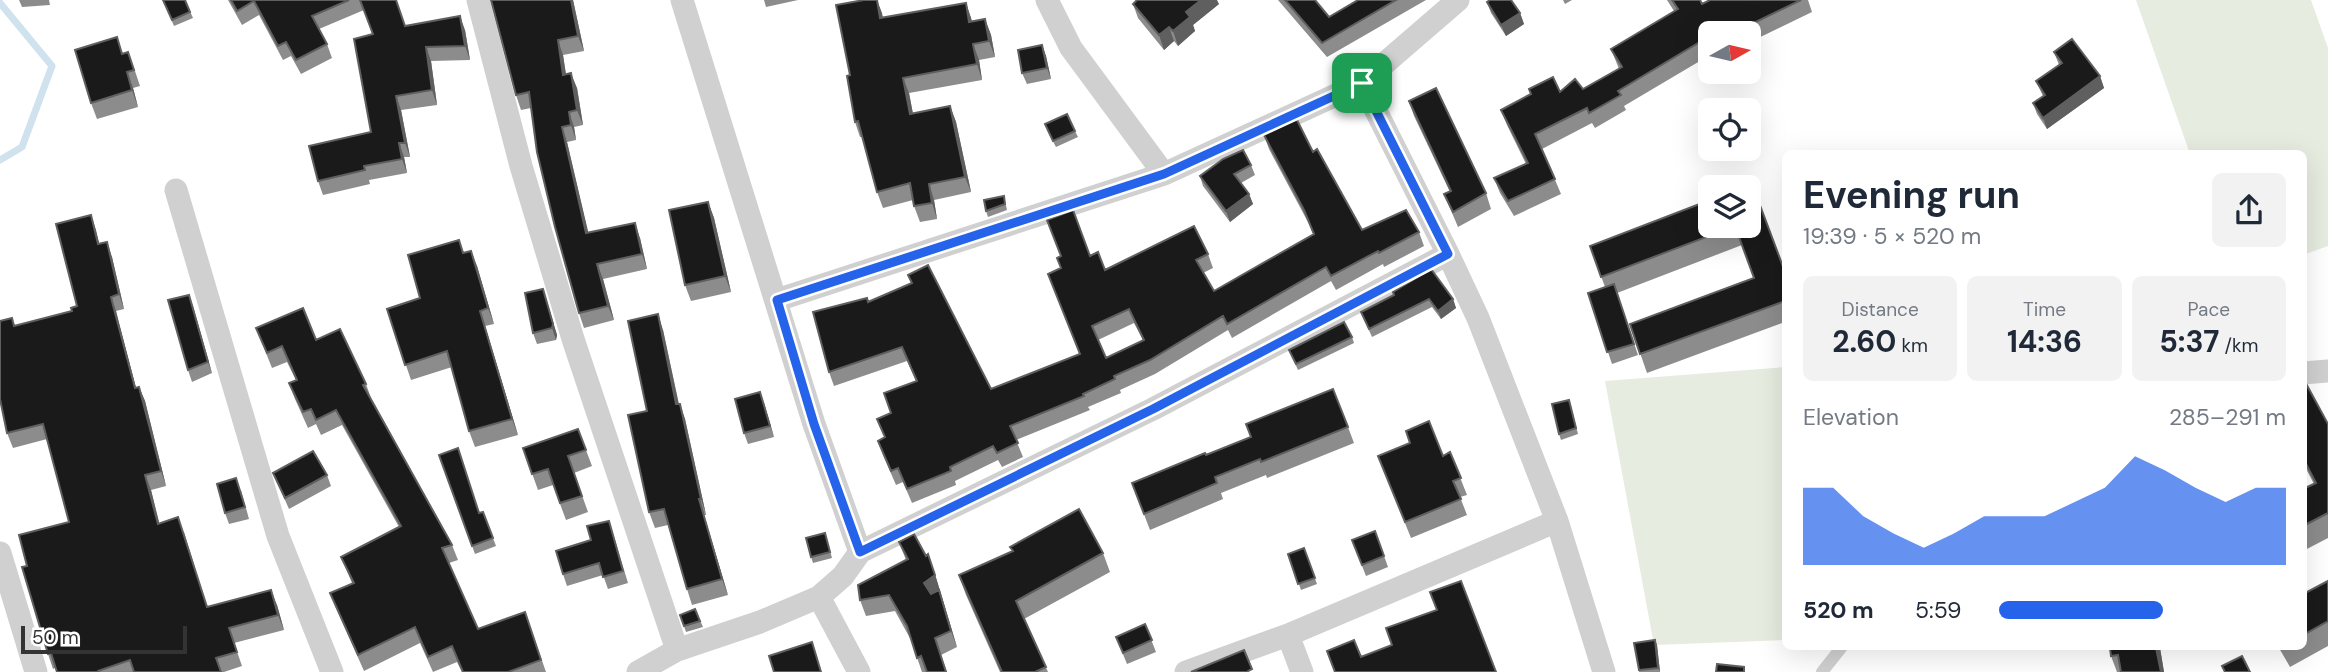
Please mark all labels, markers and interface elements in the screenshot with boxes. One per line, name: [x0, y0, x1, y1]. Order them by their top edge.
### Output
north arrow: [1698, 21, 1760, 84]
map controls: [1698, 21, 1761, 238]
pin: [1332, 53, 1392, 113]
icon: arrive: [1343, 64, 1381, 102]
button: locate: [1698, 98, 1761, 161]
text: Evening run: [1803, 170, 2020, 220]
button: share: [2212, 173, 2286, 247]
button: layers: [1698, 175, 1761, 238]
text: 19:39 · 5 × 520 m: [1803, 221, 1981, 251]
text: Distance: [1842, 297, 1919, 322]
text: Time: [2023, 297, 2066, 322]
text: Pace: [2188, 297, 2230, 322]
text: 2.60: [1832, 322, 1896, 361]
text: 14:36: [2007, 322, 2082, 361]
text: 5:37: [2159, 322, 2219, 361]
text: km: [1896, 333, 1928, 358]
text: /km: [2219, 333, 2258, 358]
text: Elevation: [1803, 402, 1899, 432]
text: 285–291 m: [2169, 402, 2286, 432]
text: 520 m: [1803, 595, 1874, 625]
text: 5:59: [1915, 595, 1961, 625]
scale bar: [21, 623, 187, 655]
text: 50 m: [32, 625, 79, 650]

